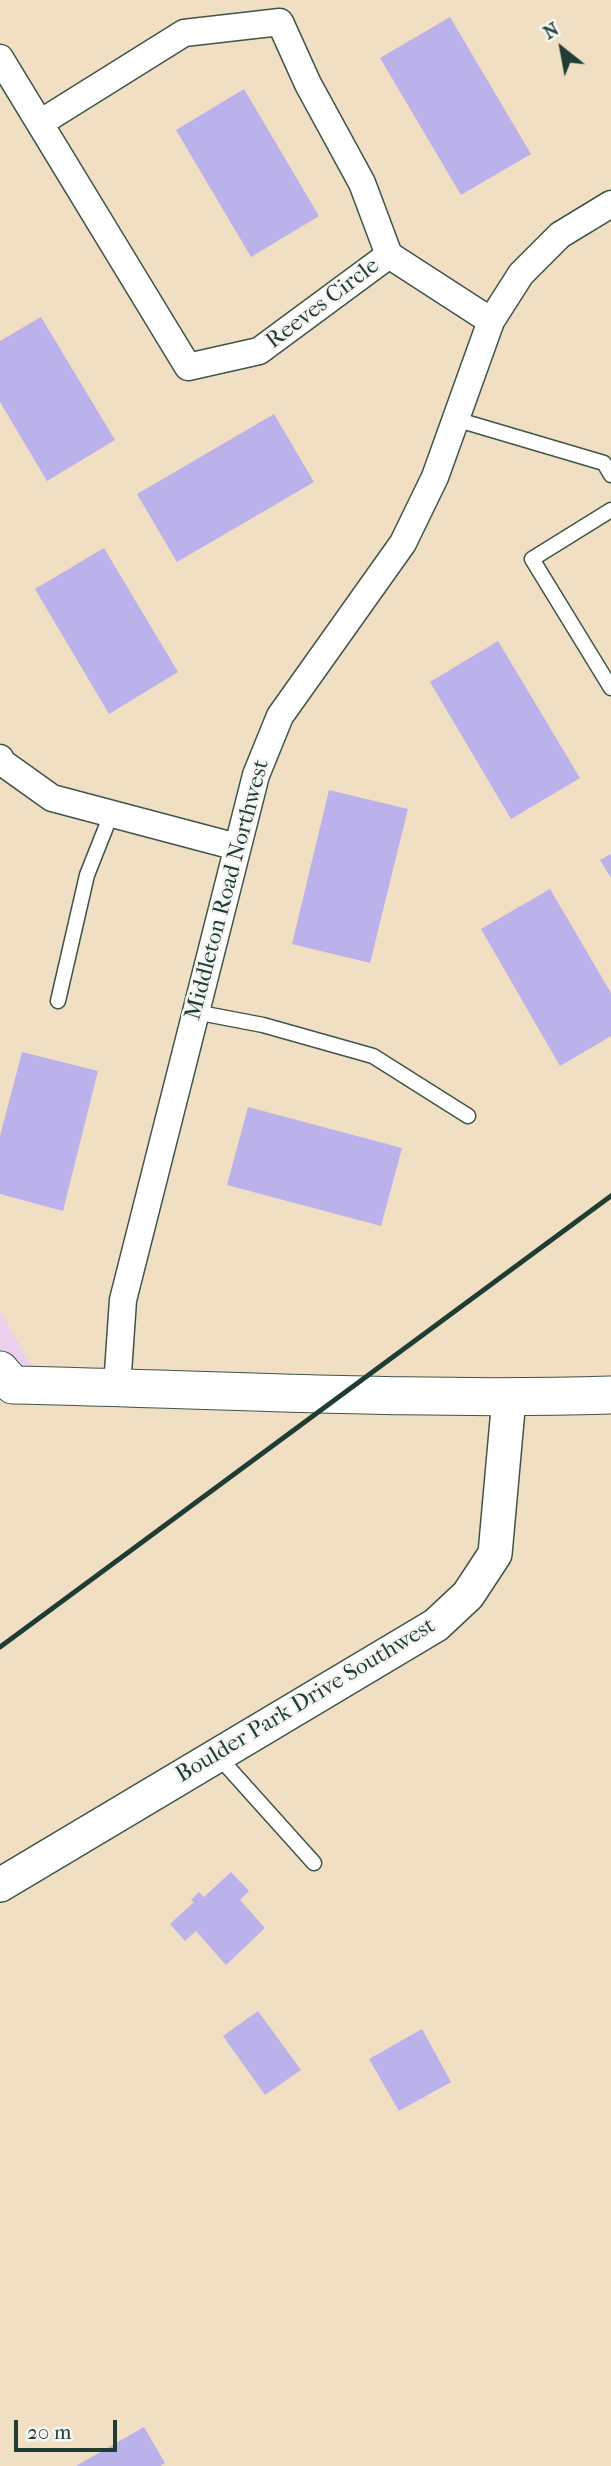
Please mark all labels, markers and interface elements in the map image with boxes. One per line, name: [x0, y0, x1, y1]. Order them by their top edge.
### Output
north arrow: [527, 14, 597, 84]
text: N: [539, 18, 563, 44]
street label: Reeves Circle: [261, 253, 385, 355]
street label: Middleton Road Northwest: [180, 757, 276, 1023]
street label: Boulder Park Drive Southwest: [171, 1613, 441, 1789]
scale bar: [18, 2406, 121, 2450]
text: 20 m: [27, 2420, 71, 2444]

